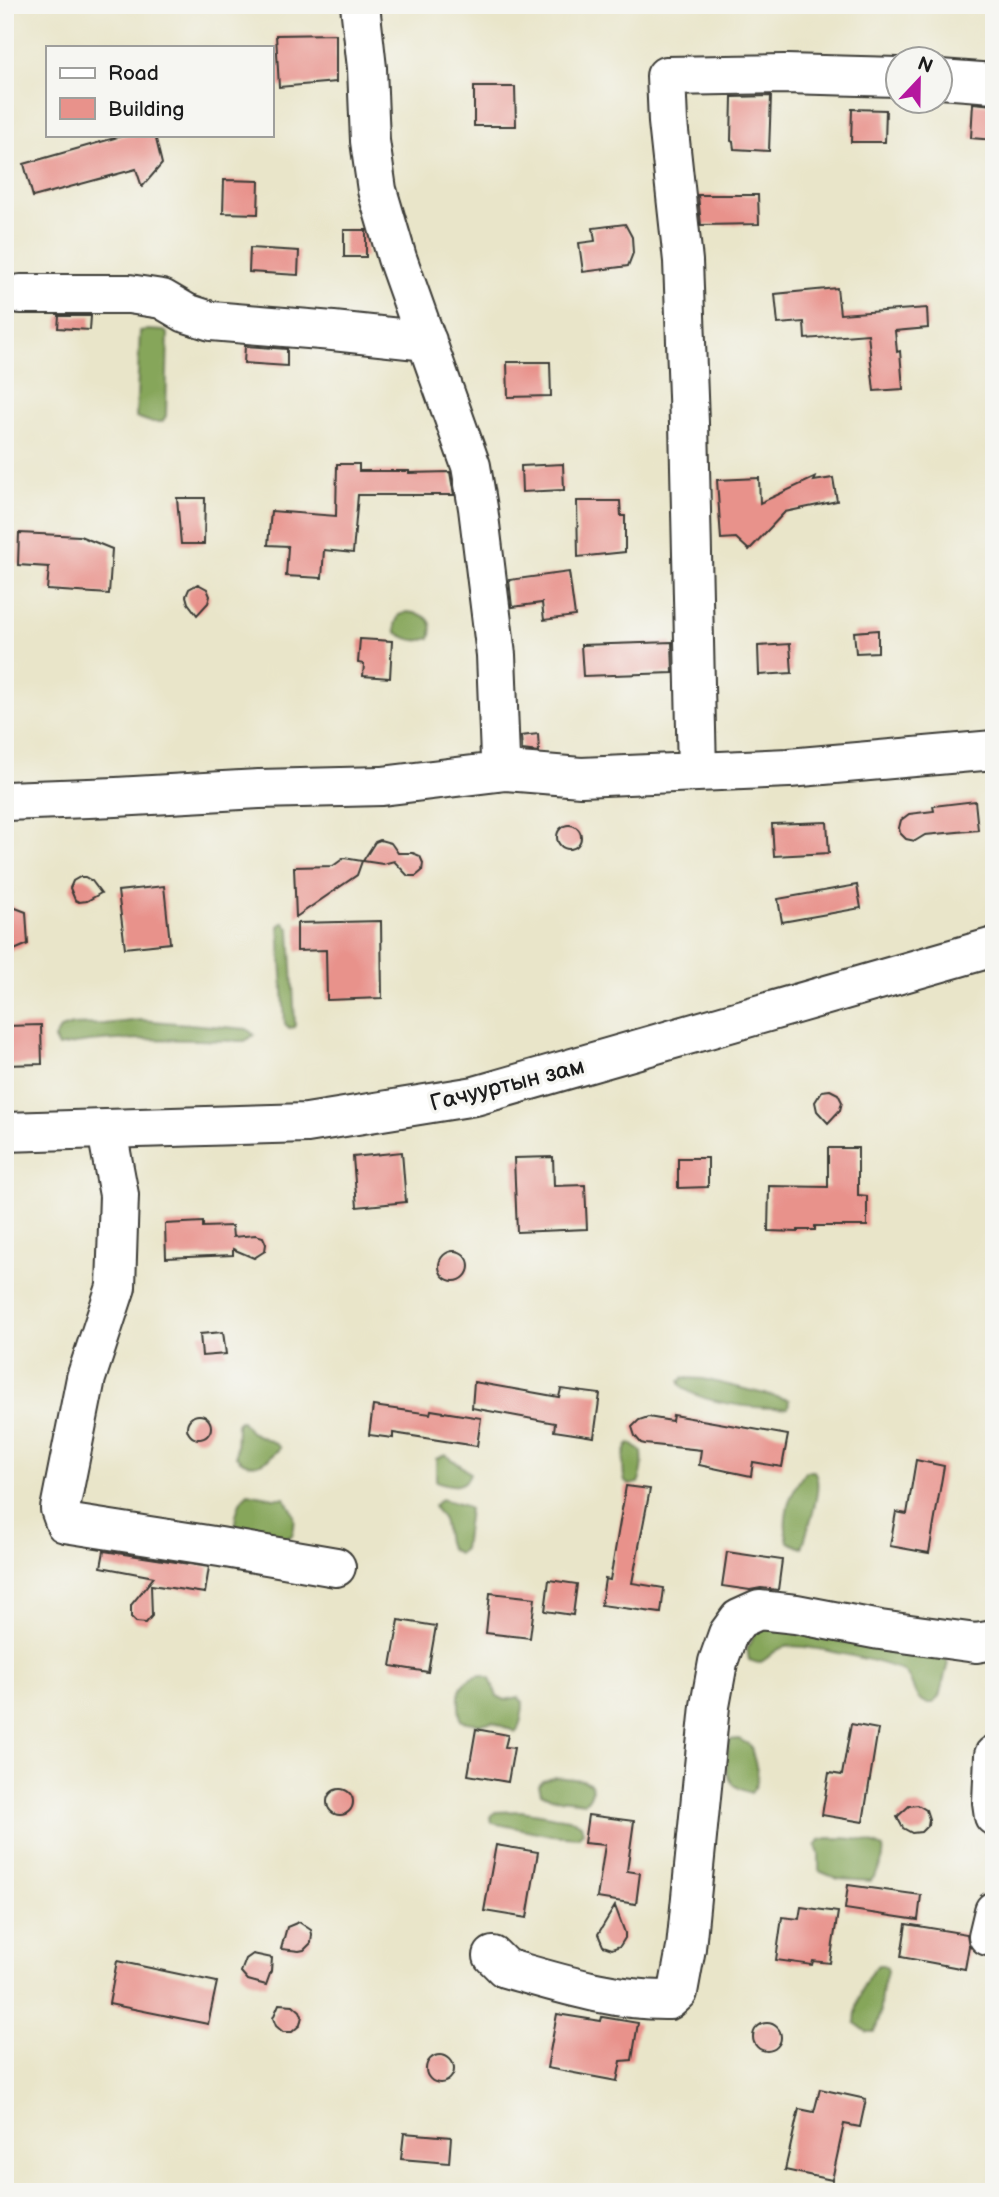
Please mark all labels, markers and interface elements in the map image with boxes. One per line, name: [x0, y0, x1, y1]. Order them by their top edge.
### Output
legend: [46, 46, 273, 136]
north arrow: [884, 46, 954, 116]
text: N: [914, 52, 936, 79]
text: Road: [108, 61, 159, 86]
text: Building: [108, 97, 184, 122]
street label: Гачууртын зам: [427, 1052, 587, 1118]

